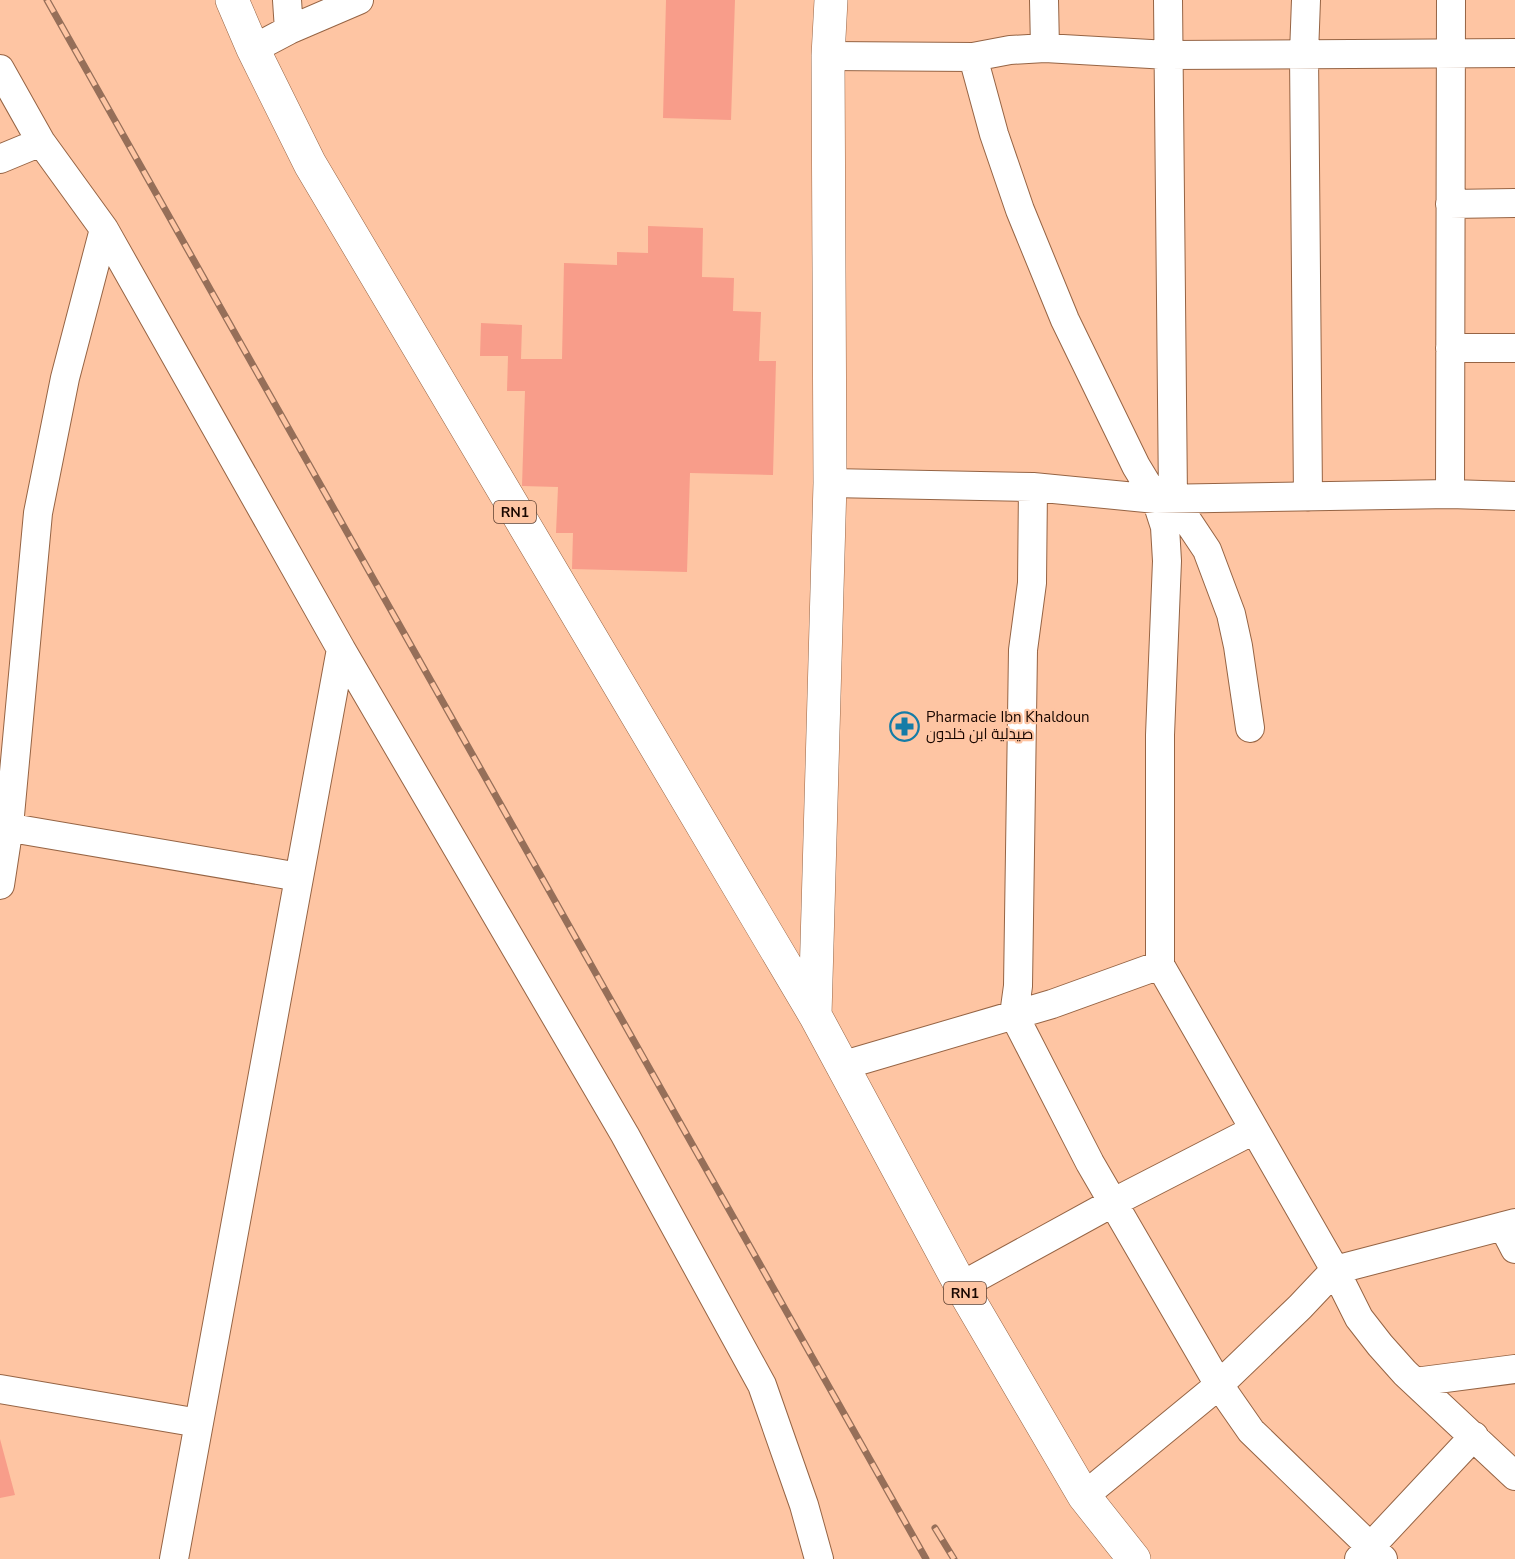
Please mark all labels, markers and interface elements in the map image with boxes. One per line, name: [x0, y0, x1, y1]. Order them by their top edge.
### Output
road number: RN1: [494, 501, 536, 523]
place label: Pharmacie Ibn Khaldoun صيدلية ابن خلدون: [926, 707, 1090, 744]
pharmacy icon: Pharmacie Ibn Khaldoun صيدلية ابن خلدون: [889, 710, 921, 742]
road number: RN1: [944, 1282, 986, 1304]

